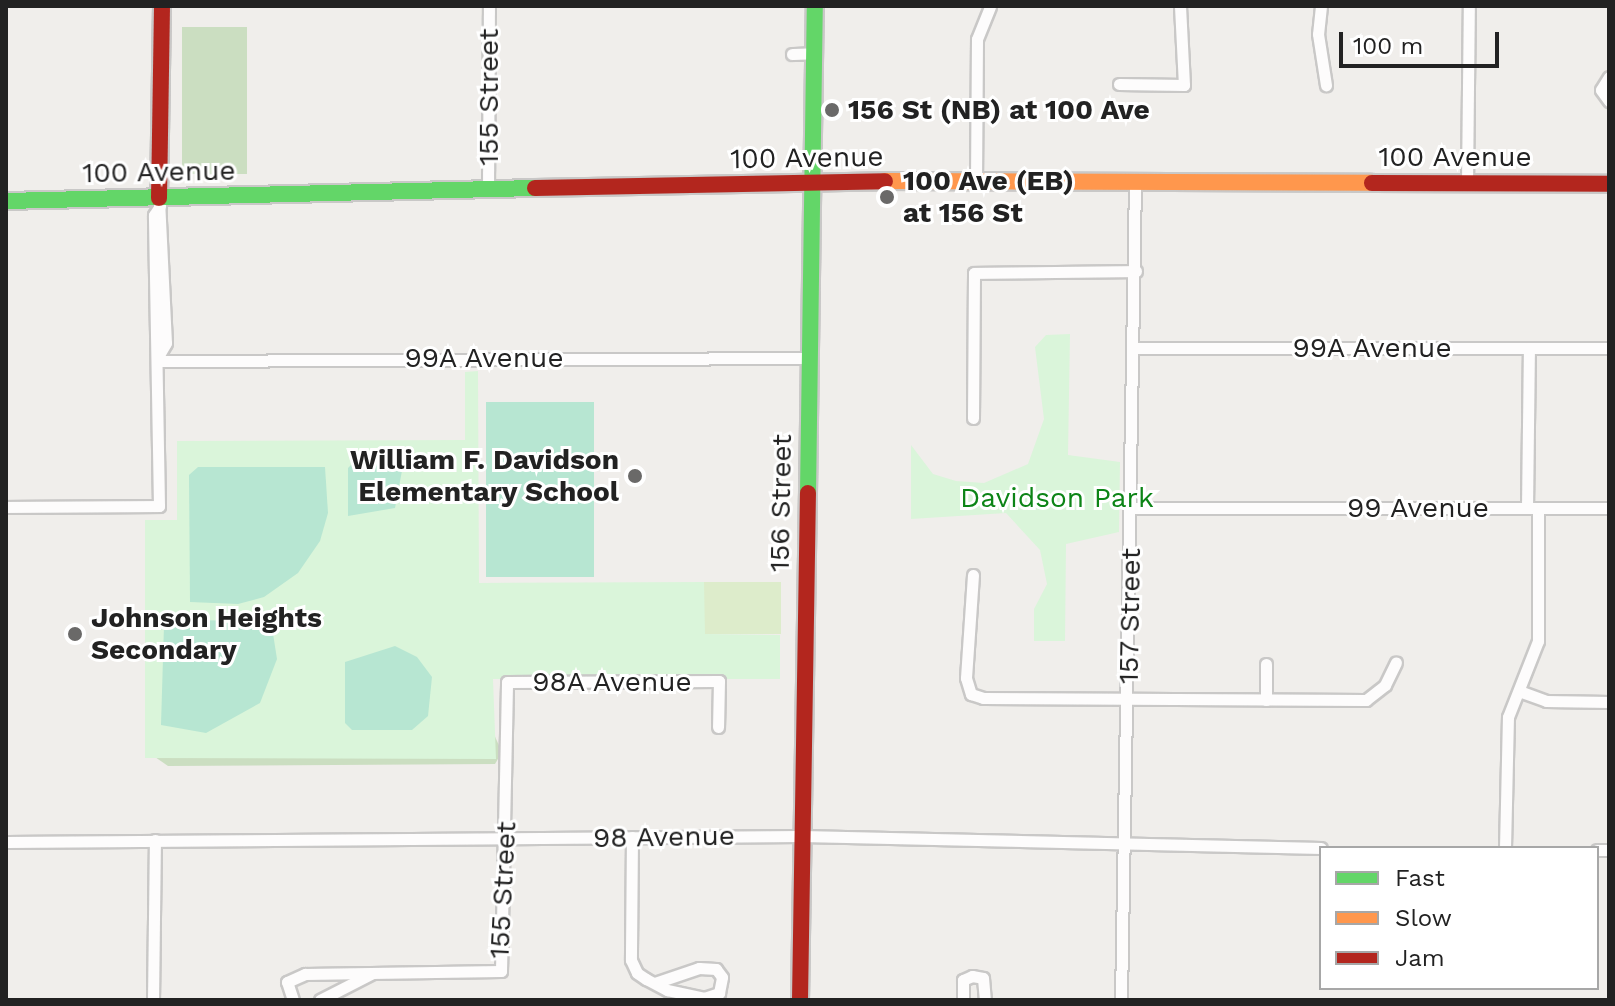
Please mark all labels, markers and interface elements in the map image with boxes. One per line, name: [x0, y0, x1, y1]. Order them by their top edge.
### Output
scale bar: [1343, 16, 1503, 66]
street label: 155 Street: [472, 28, 506, 166]
text: 100 m: [1353, 32, 1423, 60]
place label: 156 St (NB) at 100 Ave: [848, 93, 1151, 127]
marker: 156 St (NB) at 100 Ave: [823, 101, 841, 119]
street label: 100 Avenue: [730, 140, 884, 176]
street label: 100 Avenue: [1378, 140, 1532, 174]
street label: 100 Avenue: [82, 154, 236, 190]
place label: 100 Ave (EB) at 156 St: [903, 164, 1075, 230]
marker: 100 Ave (EB) at 156 St: [878, 188, 896, 206]
street label: 99A Avenue: [1291, 331, 1453, 365]
street label: 99A Avenue: [403, 341, 565, 375]
street label: 156 Street: [763, 434, 799, 572]
place label: William F. Davidson Elementary School: [350, 443, 619, 509]
marker: William F. Davidson Elementary School: [626, 467, 644, 485]
park label: Davidson Park: [960, 481, 1154, 515]
street label: 99 Avenue: [1346, 491, 1490, 525]
street label: 157 Street: [1112, 547, 1148, 685]
place label: Johnson Heights Secondary: [91, 601, 322, 667]
marker: Johnson Heights Secondary: [66, 625, 84, 643]
street label: 98A Avenue: [531, 665, 693, 699]
street label: 98 Avenue: [592, 819, 736, 855]
street label: 155 Street: [483, 821, 523, 959]
legend: [1319, 846, 1599, 990]
text: Fast: [1395, 864, 1445, 892]
text: Slow: [1395, 904, 1452, 932]
text: Jam: [1395, 944, 1445, 972]

